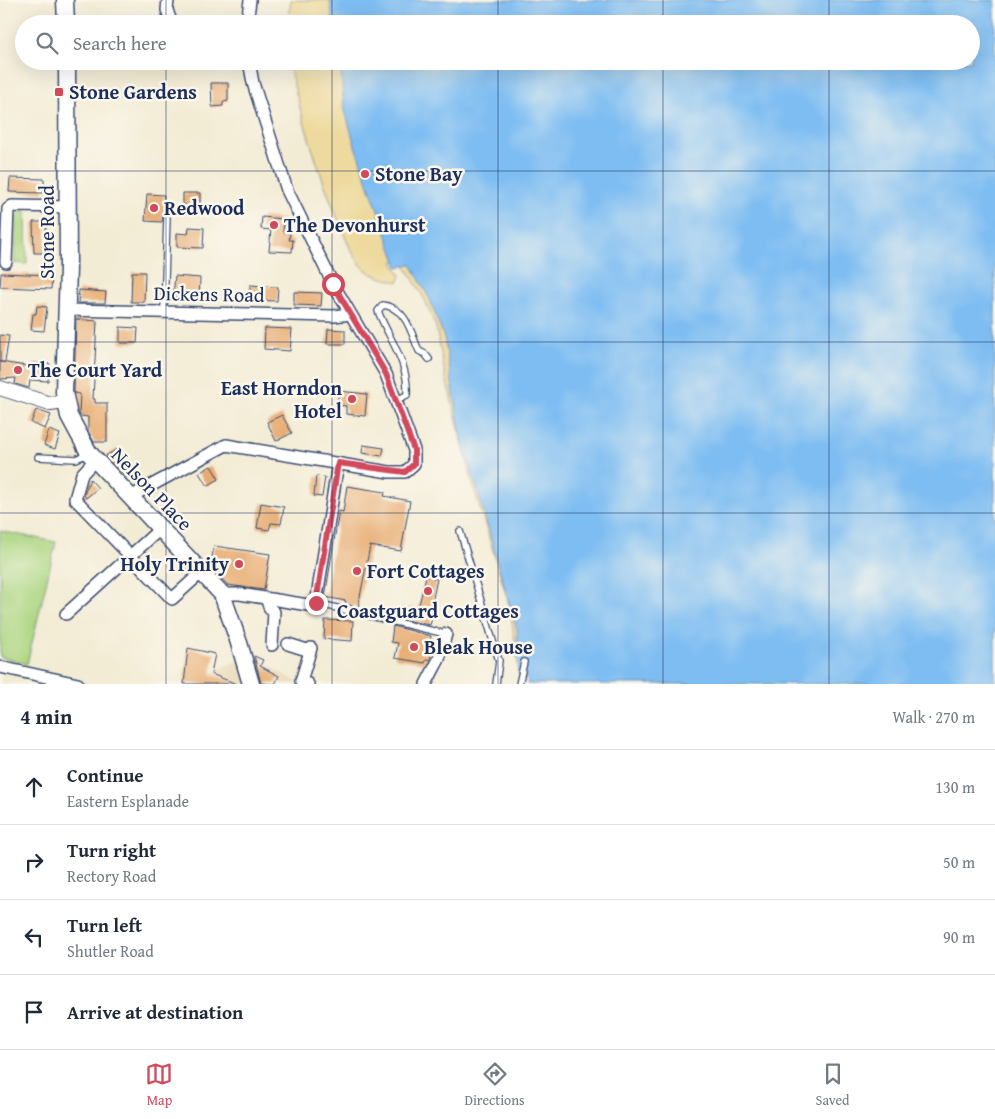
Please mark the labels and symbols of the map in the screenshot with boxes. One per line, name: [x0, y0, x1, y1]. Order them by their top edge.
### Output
place label: Stone Gardens: [69, 77, 197, 106]
marker: Stone Gardens: [53, 86, 65, 98]
place label: Stone Bay: [375, 159, 463, 188]
marker: Stone Bay: [359, 168, 371, 180]
street label: Stone Road: [32, 185, 61, 279]
place label: Redwood: [164, 193, 245, 222]
marker: Redwood: [148, 202, 160, 214]
place label: The Devonhurst: [284, 210, 426, 239]
marker: The Devonhurst: [268, 219, 280, 231]
route start: [322, 273, 345, 296]
street label: Dickens Road: [153, 278, 265, 309]
place label: The Court Yard: [28, 355, 163, 384]
marker: The Court Yard: [12, 364, 24, 376]
place label: East Horndon Hotel: [221, 373, 342, 425]
marker: East Horndon Hotel: [346, 393, 358, 405]
street label: Nelson Place: [105, 440, 200, 537]
place label: Holy Trinity: [121, 549, 230, 578]
place label: Fort Cottages: [367, 556, 485, 585]
marker: Holy Trinity: [233, 558, 245, 570]
marker: Fort Cottages: [351, 565, 363, 577]
marker: Coastguard Cottages: [422, 585, 434, 597]
route end: [305, 592, 328, 615]
place label: Coastguard Cottages: [337, 596, 519, 625]
place label: Bleak House: [424, 632, 533, 661]
marker: Bleak House: [408, 641, 420, 653]

